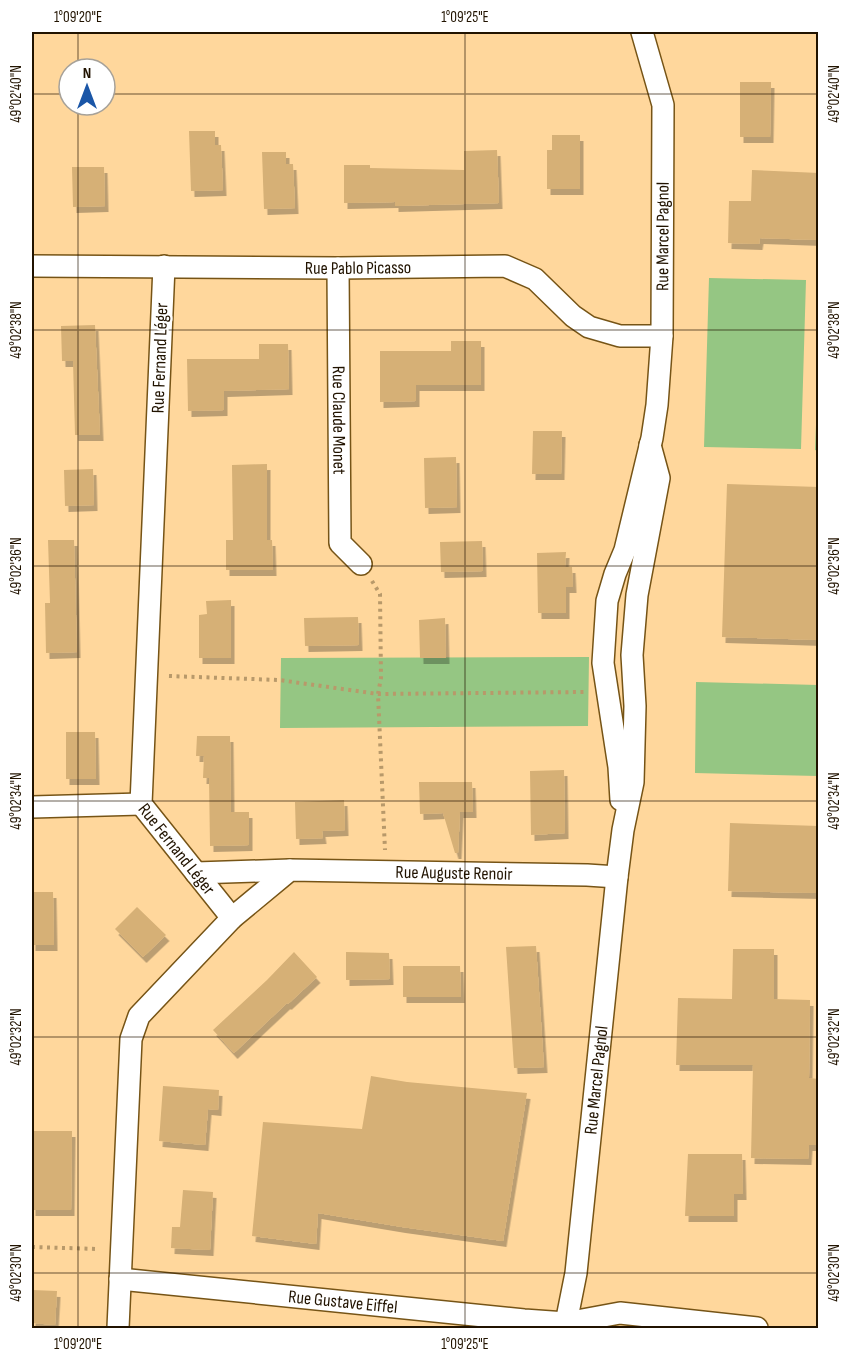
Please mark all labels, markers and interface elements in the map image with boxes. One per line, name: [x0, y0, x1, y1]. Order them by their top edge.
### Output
text: 1°09'20"E: [54, 8, 102, 27]
text: 1°09'25"E: [441, 8, 489, 27]
north arrow: [57, 57, 117, 117]
text: N: [83, 64, 91, 83]
text: 49°02'40"N: [7, 65, 26, 123]
text: 49°02'40"N: [825, 65, 844, 123]
street label: Rue Marcel Pagnol: [652, 182, 673, 291]
street label: Rue Pablo Picasso: [305, 257, 411, 279]
text: 49°02'38"N: [7, 301, 26, 359]
text: 49°02'38"N: [825, 301, 844, 359]
street label: Rue Fernand Léger: [148, 302, 172, 414]
street label: Rue Claude Monet: [328, 366, 350, 475]
text: 49°02'36"N: [7, 537, 26, 595]
text: 49°02'36"N: [825, 537, 844, 595]
text: 49°02'34"N: [7, 772, 26, 830]
text: 49°02'34"N: [825, 772, 844, 830]
street label: Rue Fernand Léger: [134, 799, 220, 899]
street label: Rue Auguste Renoir: [395, 861, 513, 884]
text: 49°02'32"N: [7, 1008, 26, 1066]
text: 49°02'32"N: [825, 1008, 844, 1066]
street label: Rue Marcel Pagnol: [580, 1025, 612, 1136]
text: 49°02'30"N: [7, 1244, 26, 1302]
text: 49°02'30"N: [825, 1244, 844, 1302]
street label: Rue Gustave Eiffel: [287, 1286, 398, 1318]
text: 1°09'20"E: [54, 1335, 102, 1354]
text: 1°09'25"E: [441, 1335, 489, 1354]

